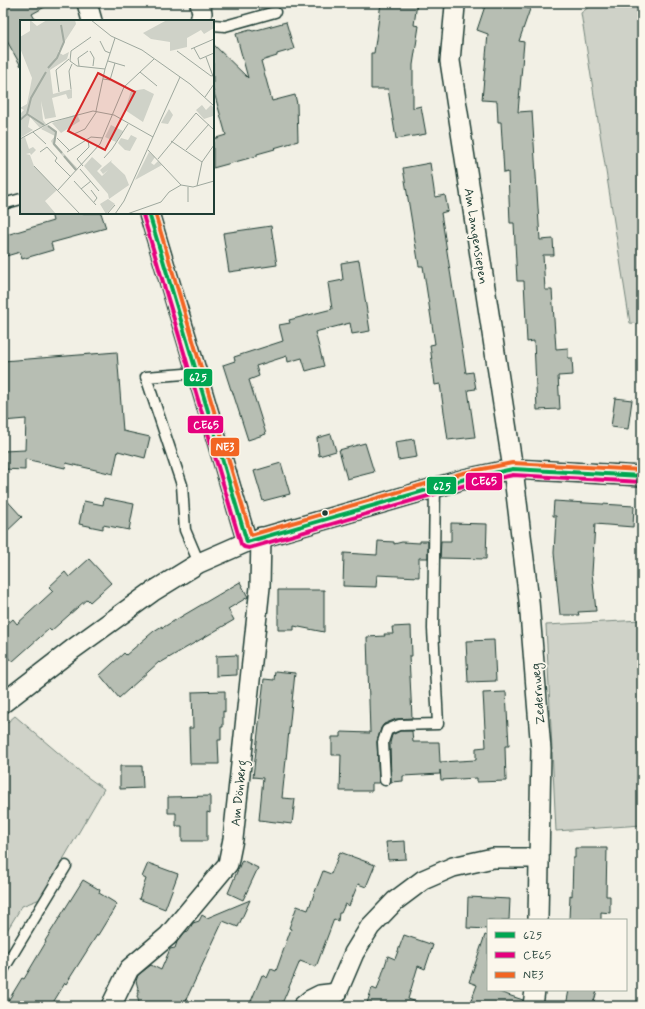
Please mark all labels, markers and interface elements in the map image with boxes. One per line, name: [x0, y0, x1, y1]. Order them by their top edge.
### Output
inset map: [20, 20, 214, 214]
street label: Am Langensiepen: [460, 187, 492, 286]
line badge: 625: [183, 368, 213, 387]
text: 625: [189, 371, 207, 385]
line badge: CE65: [187, 415, 224, 434]
text: CE65: [193, 419, 219, 433]
line badge: NE3: [210, 437, 240, 457]
text: NE3: [216, 441, 234, 455]
line badge: CE65: [465, 472, 503, 491]
text: CE65: [471, 475, 497, 489]
line badge: 625: [426, 476, 457, 495]
text: 625: [433, 480, 451, 494]
unlabelled marker: [320, 508, 330, 518]
street label: Zedernweg: [527, 662, 551, 725]
street label: Am Dönberg: [228, 759, 253, 828]
legend: [487, 919, 627, 991]
text: 625: [523, 928, 542, 944]
text: CE65: [523, 948, 551, 964]
text: NE3: [523, 968, 544, 984]

